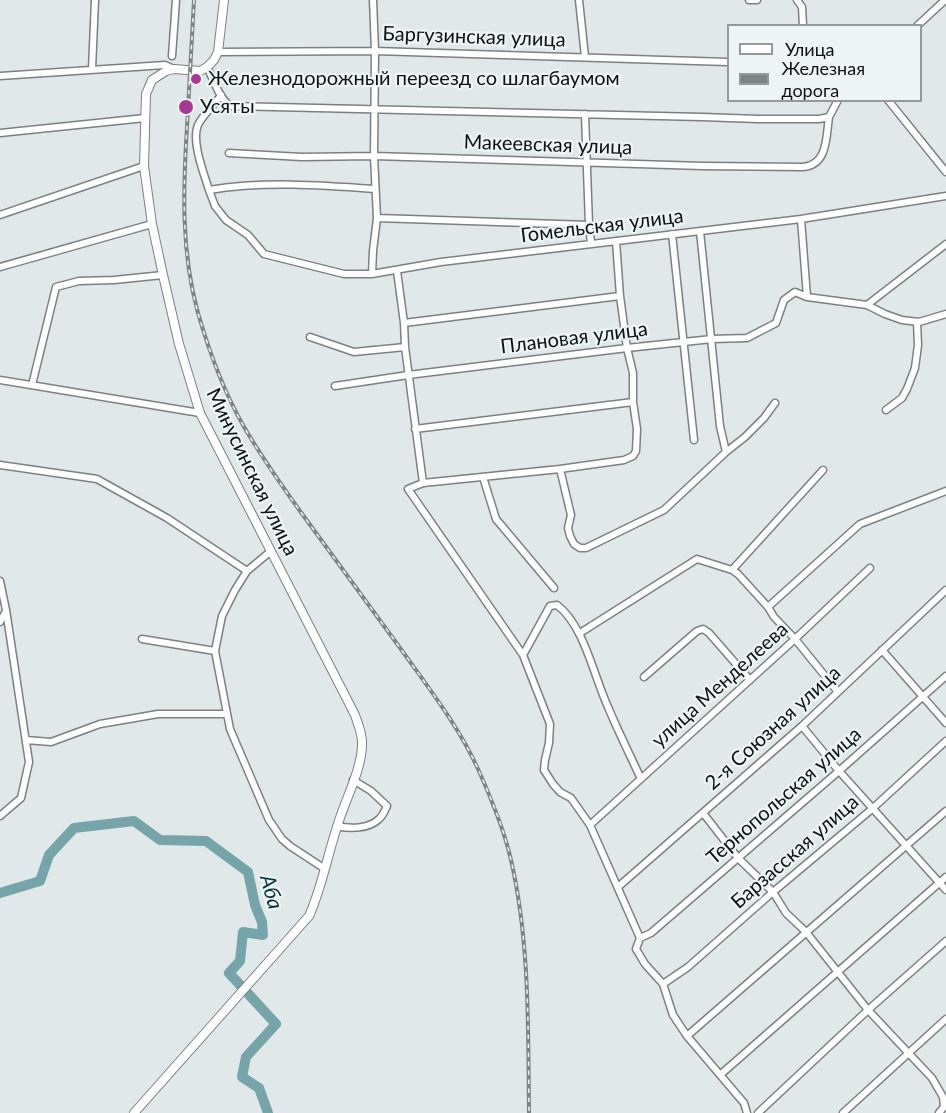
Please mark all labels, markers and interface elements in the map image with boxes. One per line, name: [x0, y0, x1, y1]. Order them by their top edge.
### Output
street label: Баргузинская улица: [382, 22, 566, 52]
legend: [727, 24, 922, 102]
text: Улица: [785, 38, 835, 60]
text: Железная дорога: [781, 57, 865, 101]
place label: Железнодорожный переезд со шлагбаумом: [208, 67, 620, 91]
marker: Железнодорожный переезд со шлагбаумом: [189, 72, 203, 86]
place label: Усяты: [200, 95, 255, 119]
marker: Усяты: [177, 98, 195, 116]
street label: Макеевская улица: [463, 130, 633, 160]
street label: Гомельская улица: [519, 204, 685, 248]
street label: Плановая улица: [499, 317, 649, 359]
street label: Минусинская улица: [201, 385, 303, 559]
street label: улица Менделеева: [647, 617, 793, 753]
street label: 2-я Союзная улица: [700, 661, 846, 795]
street label: Тернопольская улица: [702, 722, 866, 870]
street label: Барзасская улица: [726, 790, 864, 914]
water label: Аба: [254, 872, 288, 912]

